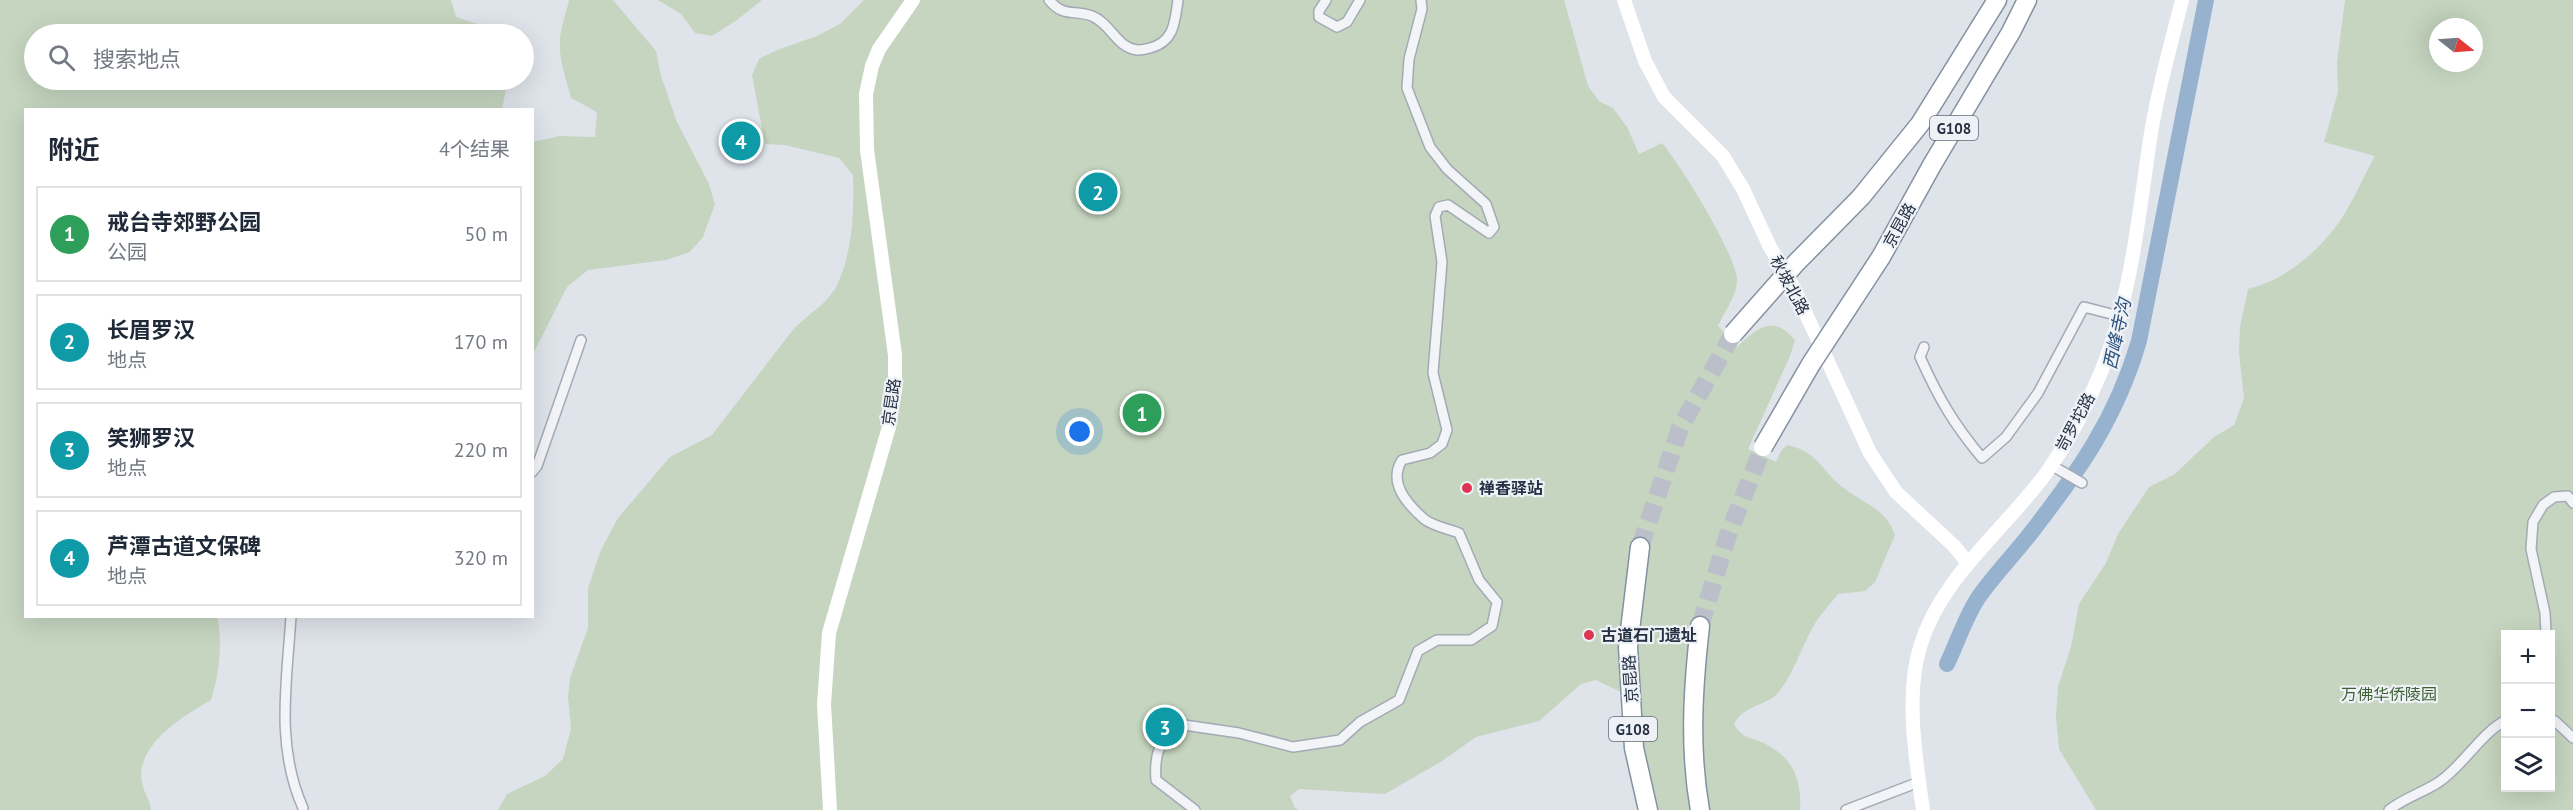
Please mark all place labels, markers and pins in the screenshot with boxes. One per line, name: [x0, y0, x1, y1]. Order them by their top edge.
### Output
pin: 4: [722, 118, 760, 164]
pin: 2: [1078, 170, 1118, 214]
pin: 1: [1122, 390, 1162, 436]
place label: 禅香驿站: [1479, 478, 1543, 498]
marker: 禅香驿站: [1460, 481, 1474, 495]
place label: 古道石门遗址: [1601, 625, 1697, 645]
marker: 古道石门遗址: [1582, 628, 1596, 642]
pin: 3: [1146, 704, 1184, 750]

